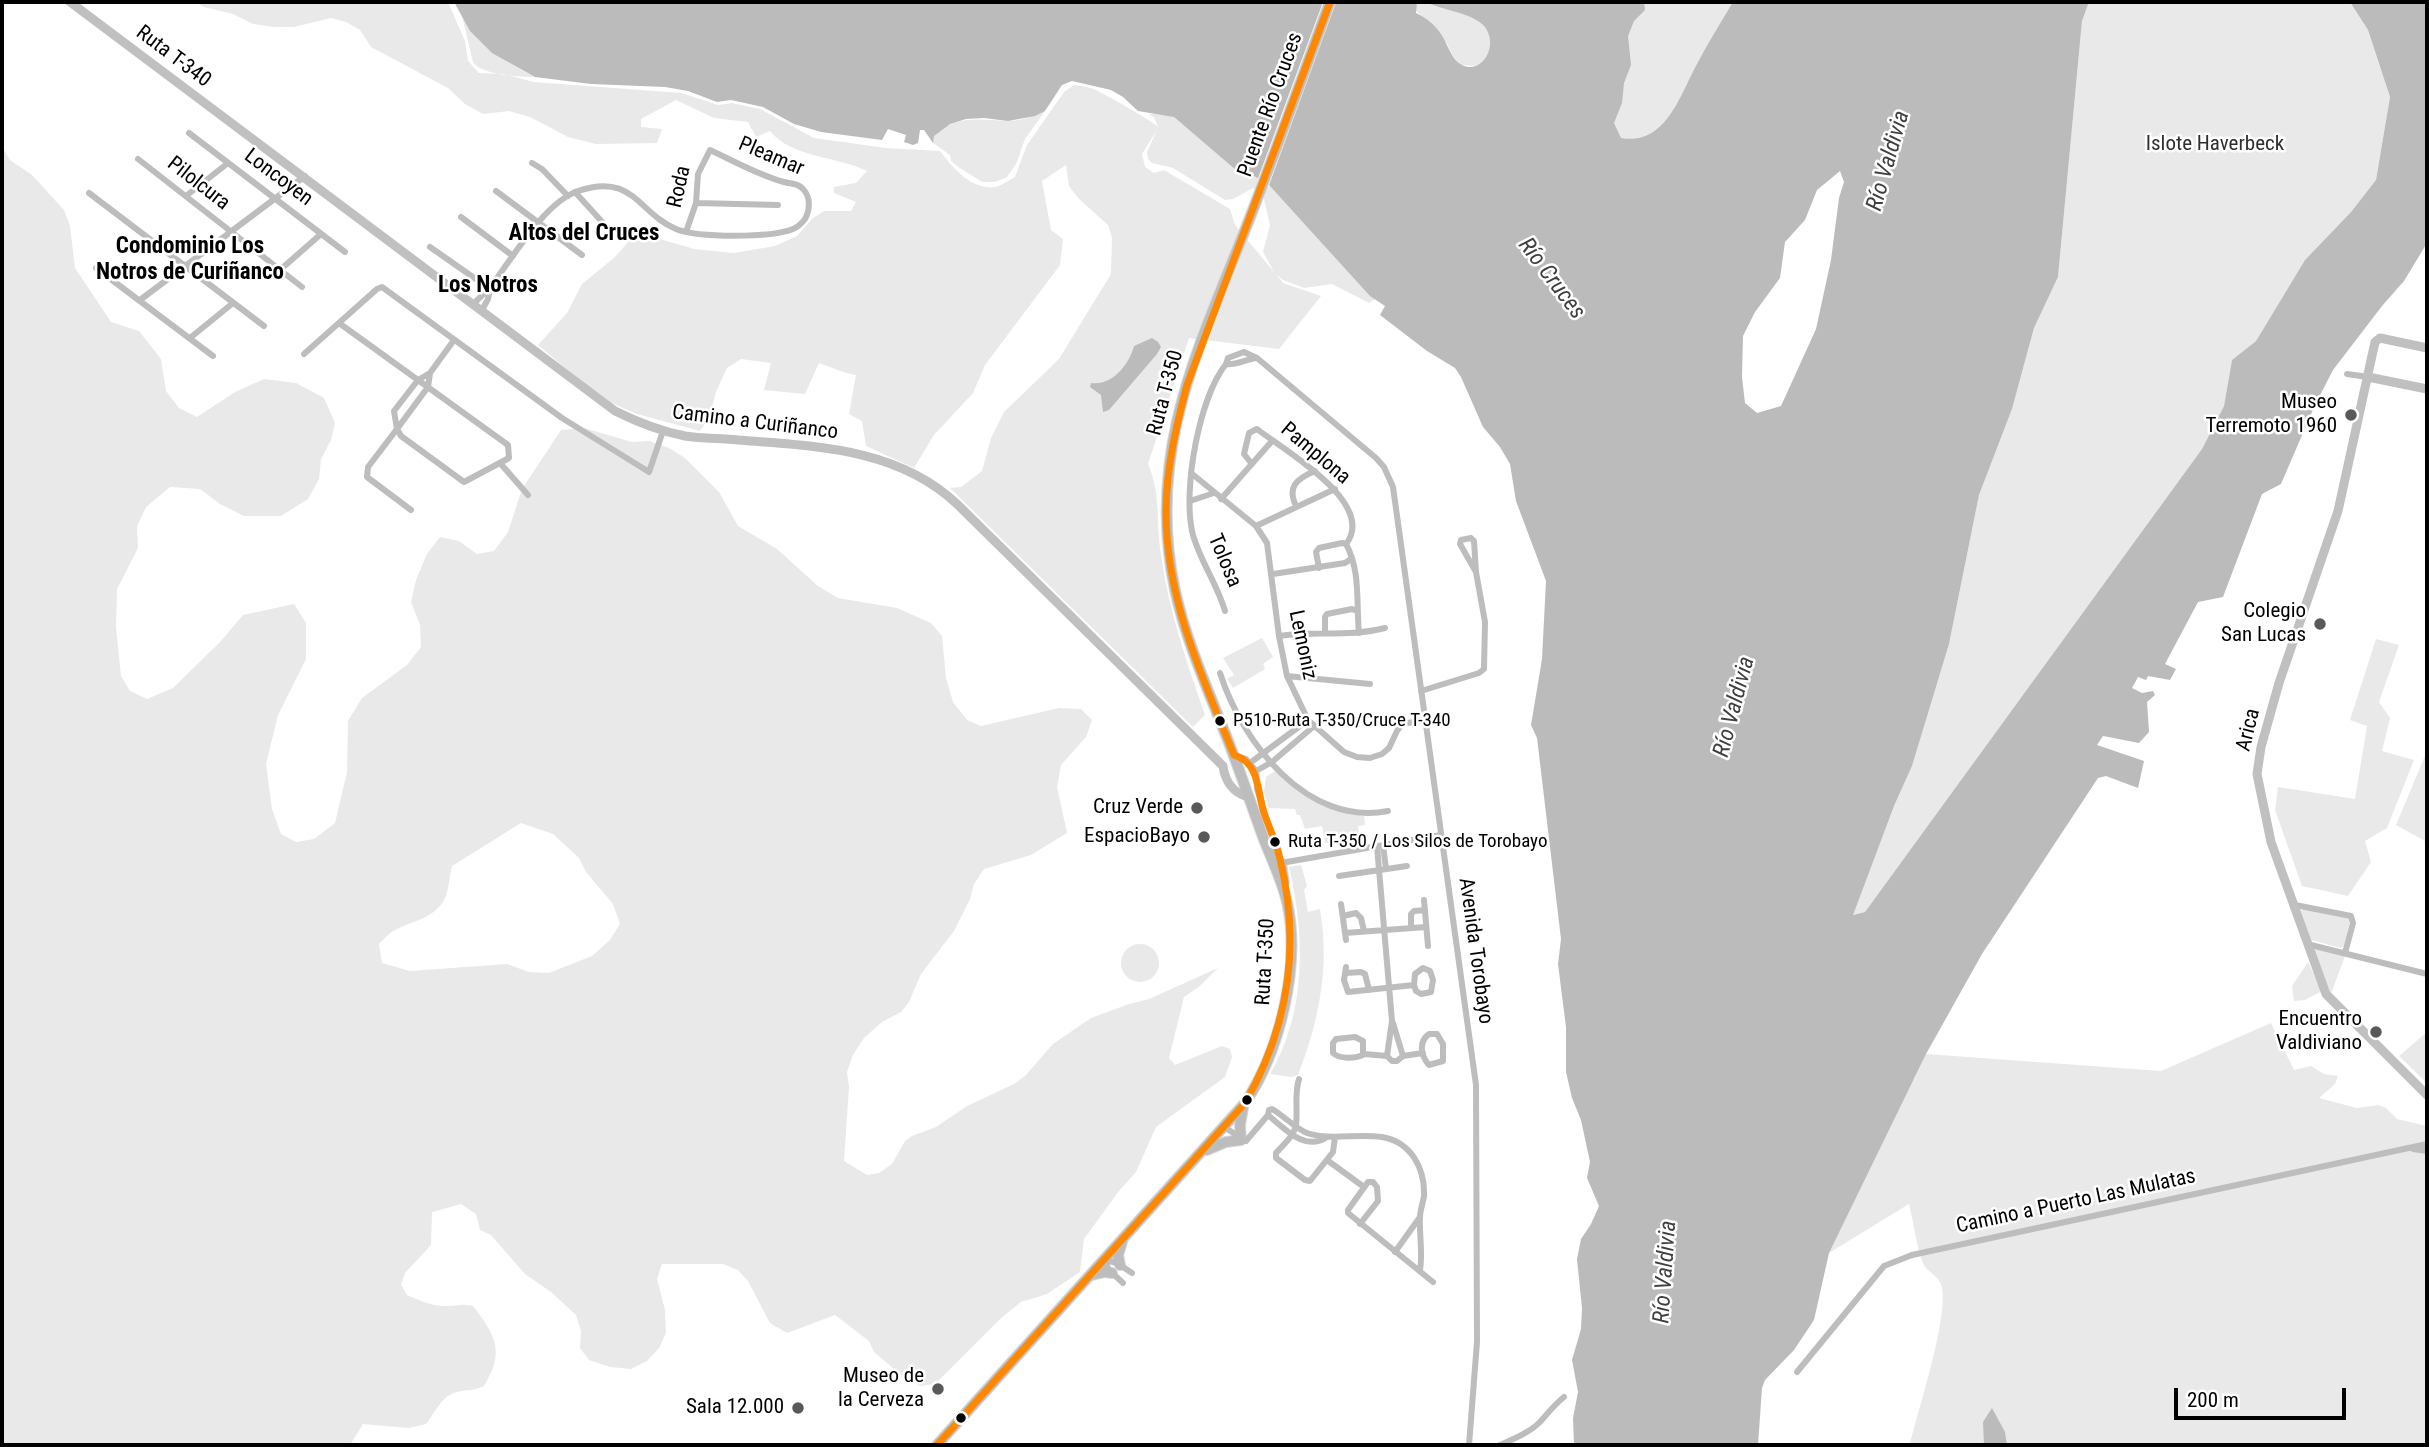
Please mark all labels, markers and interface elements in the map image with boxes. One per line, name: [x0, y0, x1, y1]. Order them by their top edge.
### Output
street label: Ruta T-340: [131, 21, 215, 93]
street label: Puente Río Cruces: [1233, 29, 1309, 181]
water label: Río Valdivia: [1862, 108, 1916, 214]
street label: Pleamar: [734, 132, 808, 182]
park label: Islote Haverbeck: [2146, 132, 2284, 158]
street label: Loncoyen: [239, 144, 317, 212]
street label: Pilolcura: [162, 152, 234, 216]
street label: Roda: [663, 164, 697, 210]
district label: Altos del Cruces: [509, 220, 659, 248]
district label: Condominio Los Notros de Curiñanco: [96, 233, 284, 287]
water label: Río Cruces: [1511, 233, 1591, 325]
district label: Los Notros: [438, 272, 538, 300]
street label: Ruta T-350: [1143, 348, 1189, 438]
place label: Museo Terremoto 1960: [2206, 390, 2337, 440]
street label: Camino a Curiñanco: [671, 400, 839, 446]
marker: Museo Terremoto 1960: [2343, 407, 2359, 423]
street label: Pamplona: [1275, 418, 1355, 490]
street label: Tolosa: [1202, 531, 1246, 591]
place label: Colegio San Lucas: [2221, 599, 2306, 649]
street label: Lemoniz: [1282, 608, 1322, 682]
marker: Colegio San Lucas: [2312, 616, 2328, 632]
water label: Río Valdivia: [1708, 654, 1762, 760]
street label: Arica: [2232, 706, 2266, 754]
place label: P510-Ruta T-350/Cruce T-340: [1233, 710, 1451, 732]
marker: P510-Ruta T-350/Cruce T-340: [1213, 714, 1227, 728]
place label: Cruz Verde: [1093, 795, 1183, 821]
marker: Cruz Verde: [1189, 800, 1205, 816]
place label: EspacioBayo: [1084, 824, 1190, 850]
marker: EspacioBayo: [1196, 829, 1212, 845]
place label: Ruta T-350 / Los Silos de Torobayo: [1288, 831, 1547, 853]
marker: Ruta T-350 / Los Silos de Torobayo: [1268, 835, 1282, 849]
street label: Avenida Torobayo: [1452, 876, 1498, 1026]
street label: Ruta T-350: [1251, 918, 1281, 1006]
place label: Encuentro Valdiviano: [2276, 1007, 2362, 1057]
marker: Encuentro Valdiviano: [2368, 1024, 2384, 1040]
unlabelled marker: [1240, 1093, 1254, 1107]
street label: Camino a Puerto Las Mulatas: [1954, 1164, 2198, 1240]
water label: Río Valdivia: [1649, 1220, 1683, 1324]
place label: Museo de la Cerveza: [838, 1364, 924, 1414]
scale bar: [2177, 1374, 2348, 1418]
marker: Museo de la Cerveza: [930, 1381, 946, 1397]
text: 200 m: [2187, 1388, 2239, 1412]
place label: Sala 12.000: [686, 1395, 784, 1421]
marker: Sala 12.000: [790, 1400, 806, 1416]
unlabelled marker: [954, 1411, 968, 1425]

